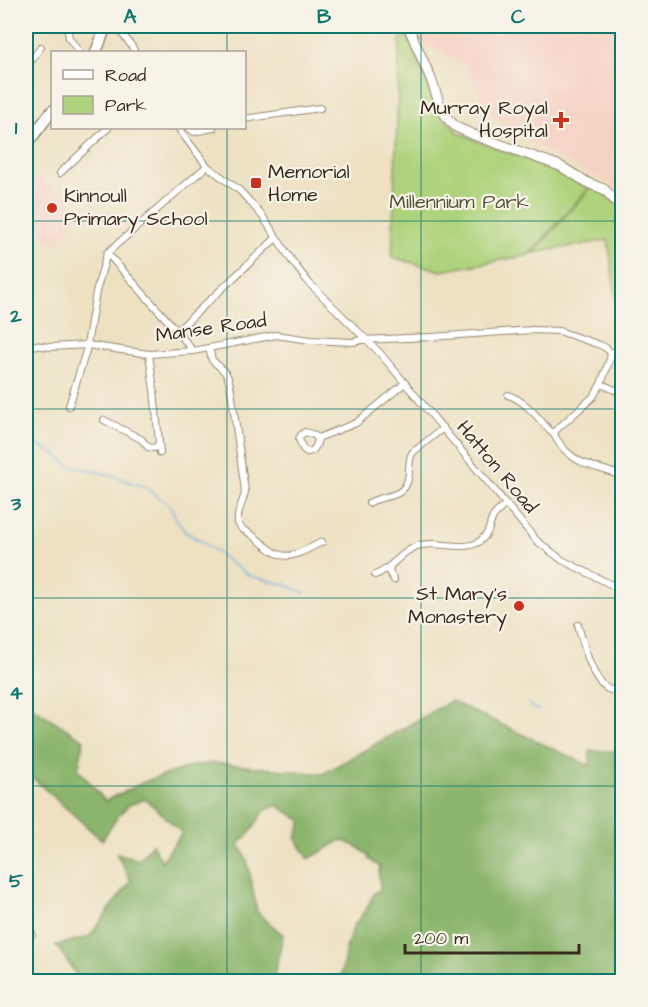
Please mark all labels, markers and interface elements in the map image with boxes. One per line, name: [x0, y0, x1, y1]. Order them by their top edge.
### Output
text: A: [124, 3, 137, 31]
text: B: [317, 3, 332, 31]
text: C: [511, 3, 526, 31]
legend: [51, 51, 246, 129]
text: Road: [105, 63, 146, 88]
text: Park: [105, 93, 147, 118]
place label: Murray Royal Hospital: [420, 94, 548, 145]
marker: Murray Royal Hospital: [552, 111, 570, 129]
text: 1: [15, 114, 18, 142]
place label: Memorial Home: [268, 158, 350, 209]
marker: Memorial Home: [249, 176, 263, 190]
place label: Kinnoull Primary School: [64, 182, 208, 234]
park label: Millennium Park: [389, 188, 529, 216]
marker: Kinnoull Primary School: [45, 201, 59, 215]
text: 2: [9, 302, 22, 330]
street label: Manse Road: [154, 306, 268, 350]
street label: Hatton Road: [450, 414, 544, 520]
text: 3: [10, 490, 22, 518]
place label: St Mary's Monastery: [408, 580, 507, 632]
marker: St Mary's Monastery: [512, 599, 526, 613]
text: 4: [9, 679, 23, 707]
text: 5: [9, 867, 24, 895]
scale bar: [405, 917, 579, 955]
text: 200 m: [414, 926, 468, 951]

